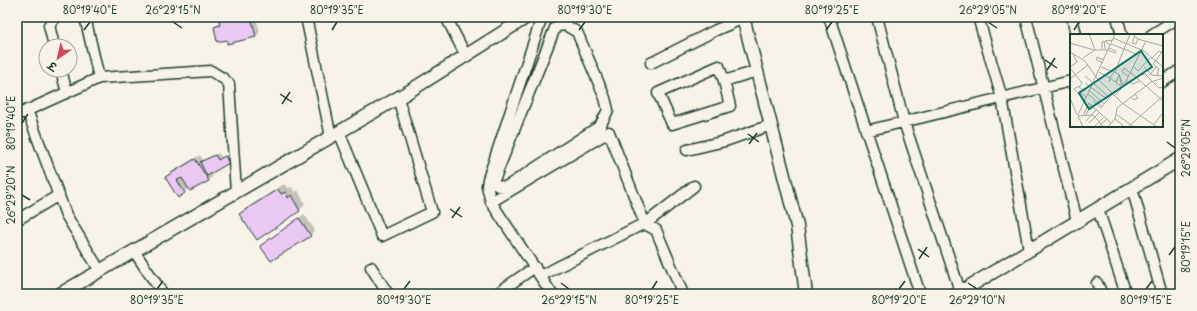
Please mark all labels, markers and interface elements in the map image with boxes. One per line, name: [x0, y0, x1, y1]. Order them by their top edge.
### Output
text: 80°19'40"E: [63, 2, 117, 17]
text: 26°29'15"N: [145, 2, 201, 17]
text: 80°19'35"E: [310, 2, 364, 17]
text: 80°19'30"E: [558, 2, 612, 17]
text: 80°19'25"E: [805, 2, 859, 17]
text: 26°29'05"N: [959, 2, 1017, 17]
text: 80°19'20"E: [1051, 2, 1107, 17]
inset map: [1070, 34, 1163, 127]
north arrow: [38, 38, 78, 78]
text: उ: [43, 57, 61, 76]
text: 80°19'40"E: [3, 96, 18, 150]
text: 26°29'05"N: [1178, 119, 1193, 177]
text: 26°29'20"N: [3, 165, 18, 225]
text: 80°19'15"E: [1178, 221, 1193, 273]
text: 80°19'35"E: [130, 292, 184, 307]
text: 80°19'30"E: [377, 292, 431, 307]
text: 26°29'15"N: [541, 292, 597, 307]
text: 80°19'25"E: [625, 292, 679, 307]
text: 80°19'20"E: [871, 292, 927, 307]
text: 26°29'10"N: [949, 292, 1005, 307]
text: 80°19'15"E: [1120, 292, 1172, 307]

